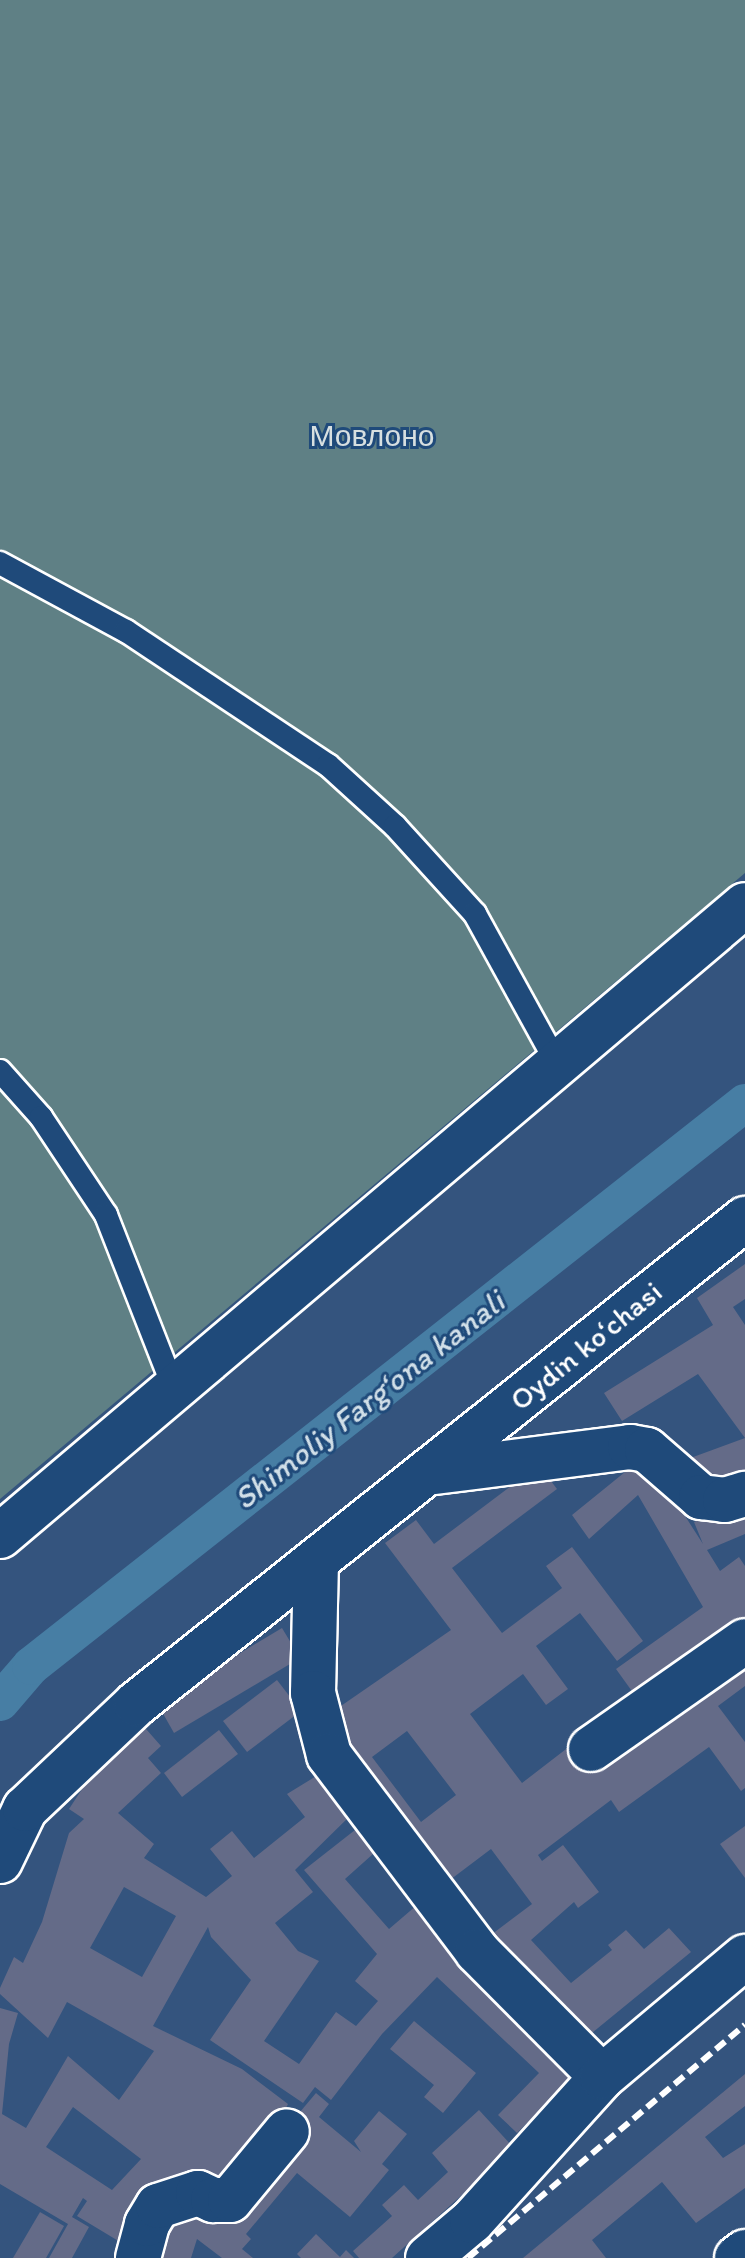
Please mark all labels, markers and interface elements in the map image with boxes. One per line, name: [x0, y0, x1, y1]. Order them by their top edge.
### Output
park label: Мовлоно: [309, 418, 435, 454]
street label: Oydin koʻchasi: [503, 1274, 669, 1418]
water label: Shimoliy Fargʻona kanali: [226, 1283, 512, 1517]

